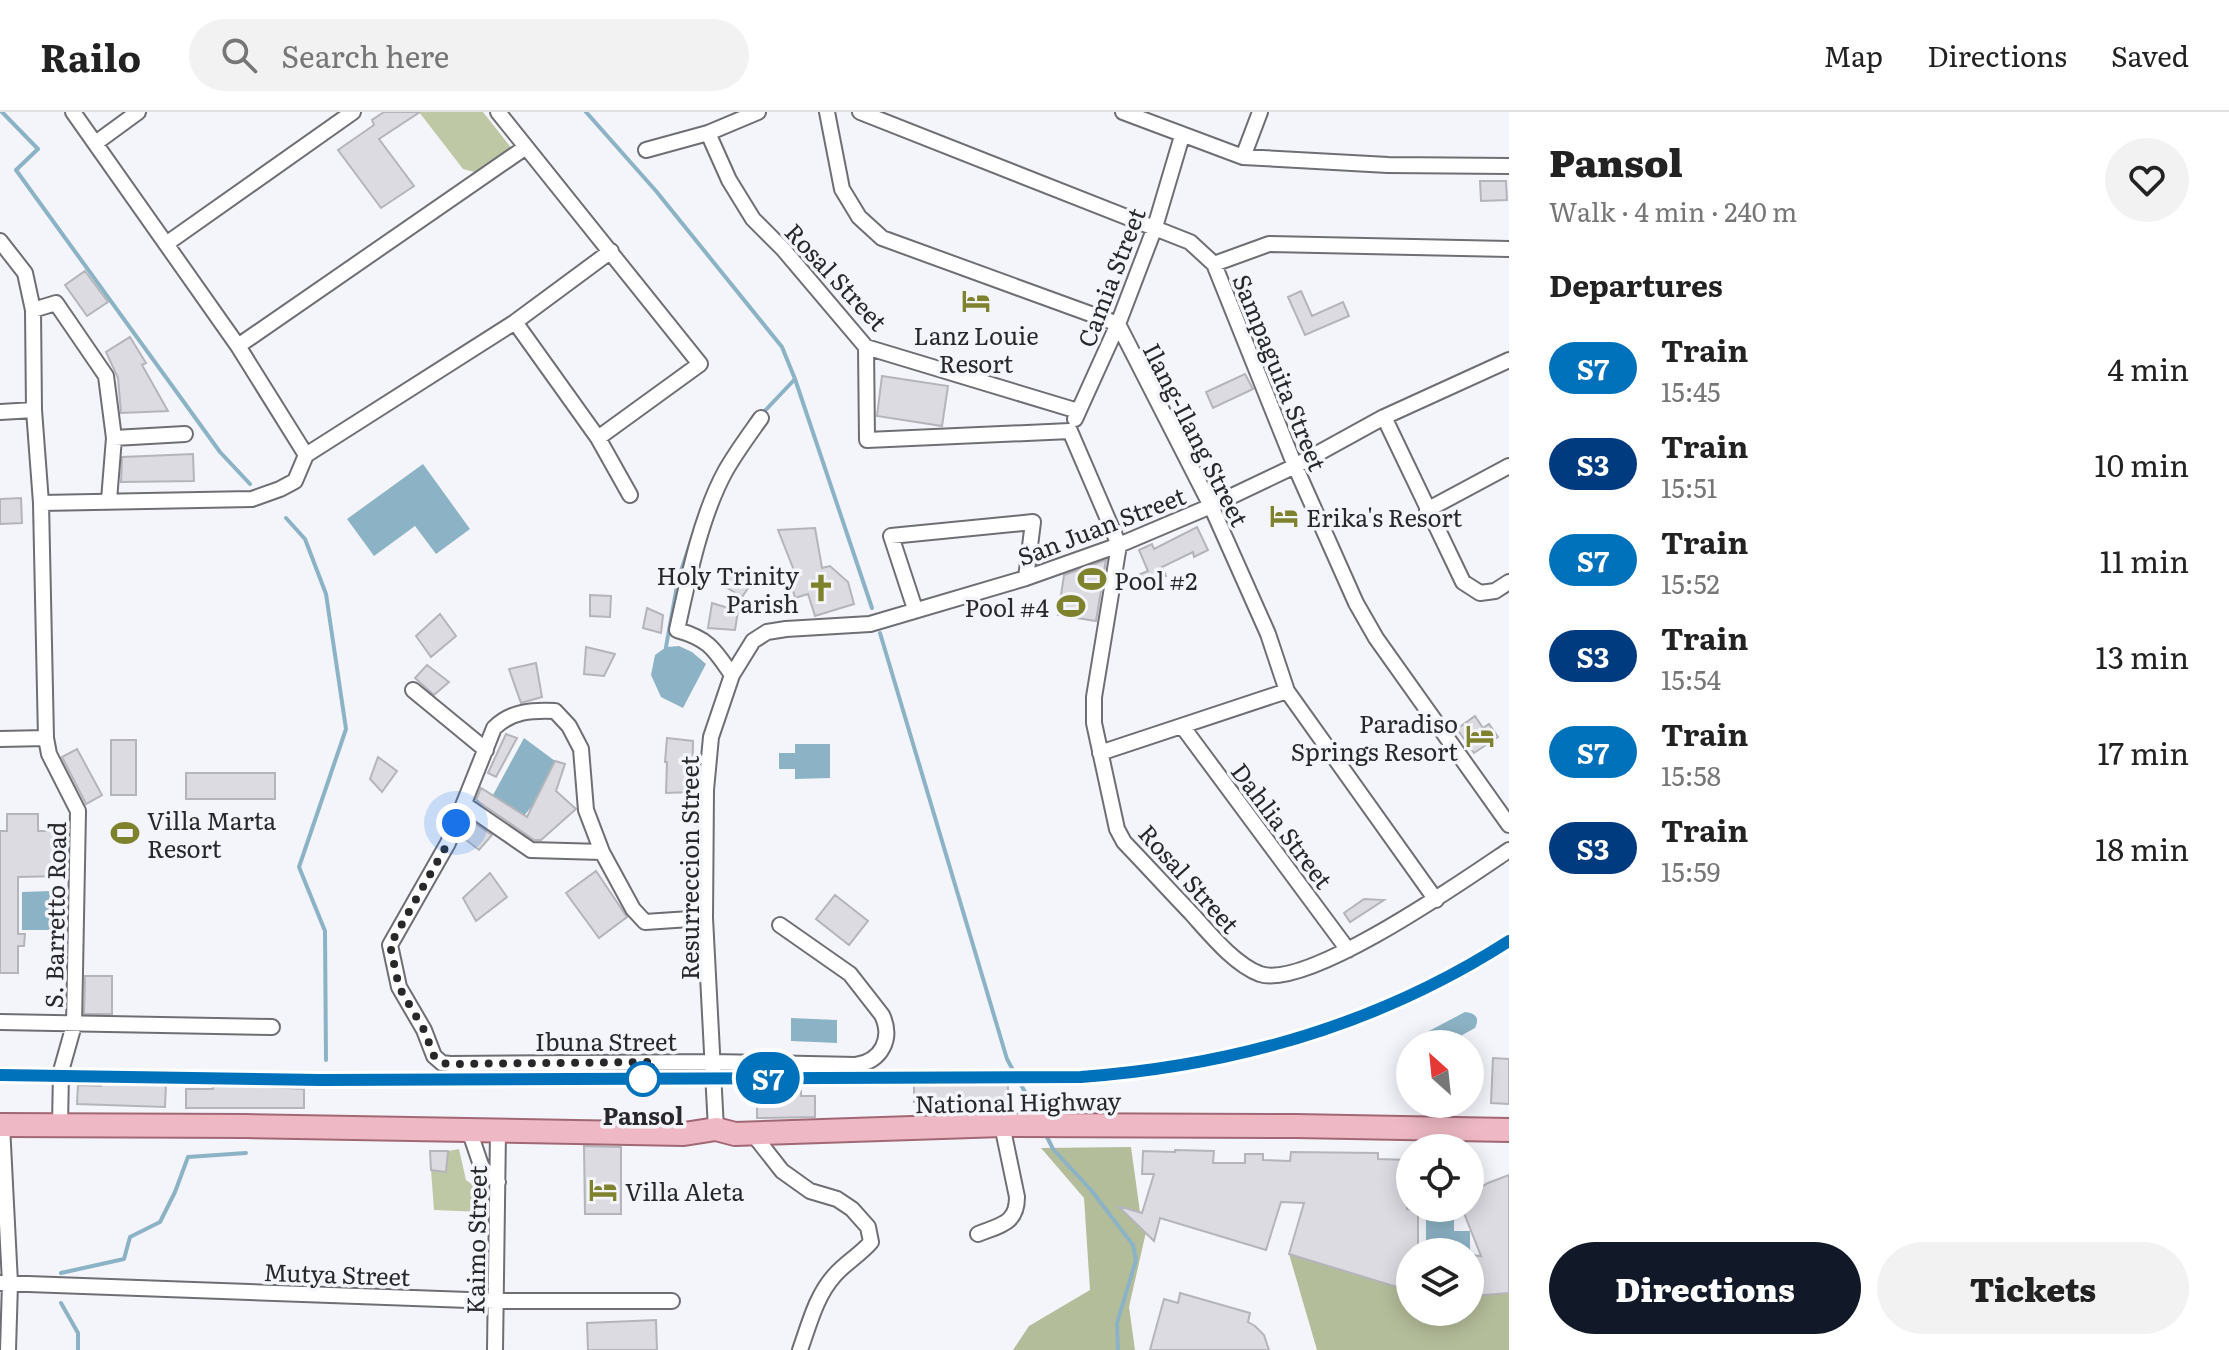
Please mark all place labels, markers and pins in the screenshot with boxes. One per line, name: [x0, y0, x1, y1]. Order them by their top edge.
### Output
hotel icon: Lanz Louie Resort: [961, 286, 991, 316]
place label: Lanz Louie Resort: [913, 317, 1039, 380]
place label: Erika's Resort: [1306, 499, 1463, 534]
hotel icon: Erika's Resort: [1269, 501, 1299, 531]
place label: Holy Trinity Parish: [656, 557, 799, 620]
place label: Pool #2: [1114, 562, 1197, 597]
sports icon: Pool #2: [1077, 564, 1107, 594]
church icon: Holy Trinity Parish: [806, 573, 836, 603]
place label: Pool #4: [965, 589, 1049, 624]
sports icon: Pool #4: [1056, 591, 1086, 621]
place label: Paradiso Springs Resort: [1291, 705, 1458, 768]
hotel icon: Paradiso Springs Resort: [1465, 721, 1495, 751]
place label: Villa Marta Resort: [147, 802, 276, 865]
sports icon: Villa Marta Resort: [110, 818, 140, 848]
marker: Pansol: [626, 1062, 660, 1096]
place label: Pansol: [602, 1097, 684, 1132]
place label: Villa Aleta: [625, 1173, 744, 1208]
hotel icon: Villa Aleta: [588, 1175, 618, 1205]

